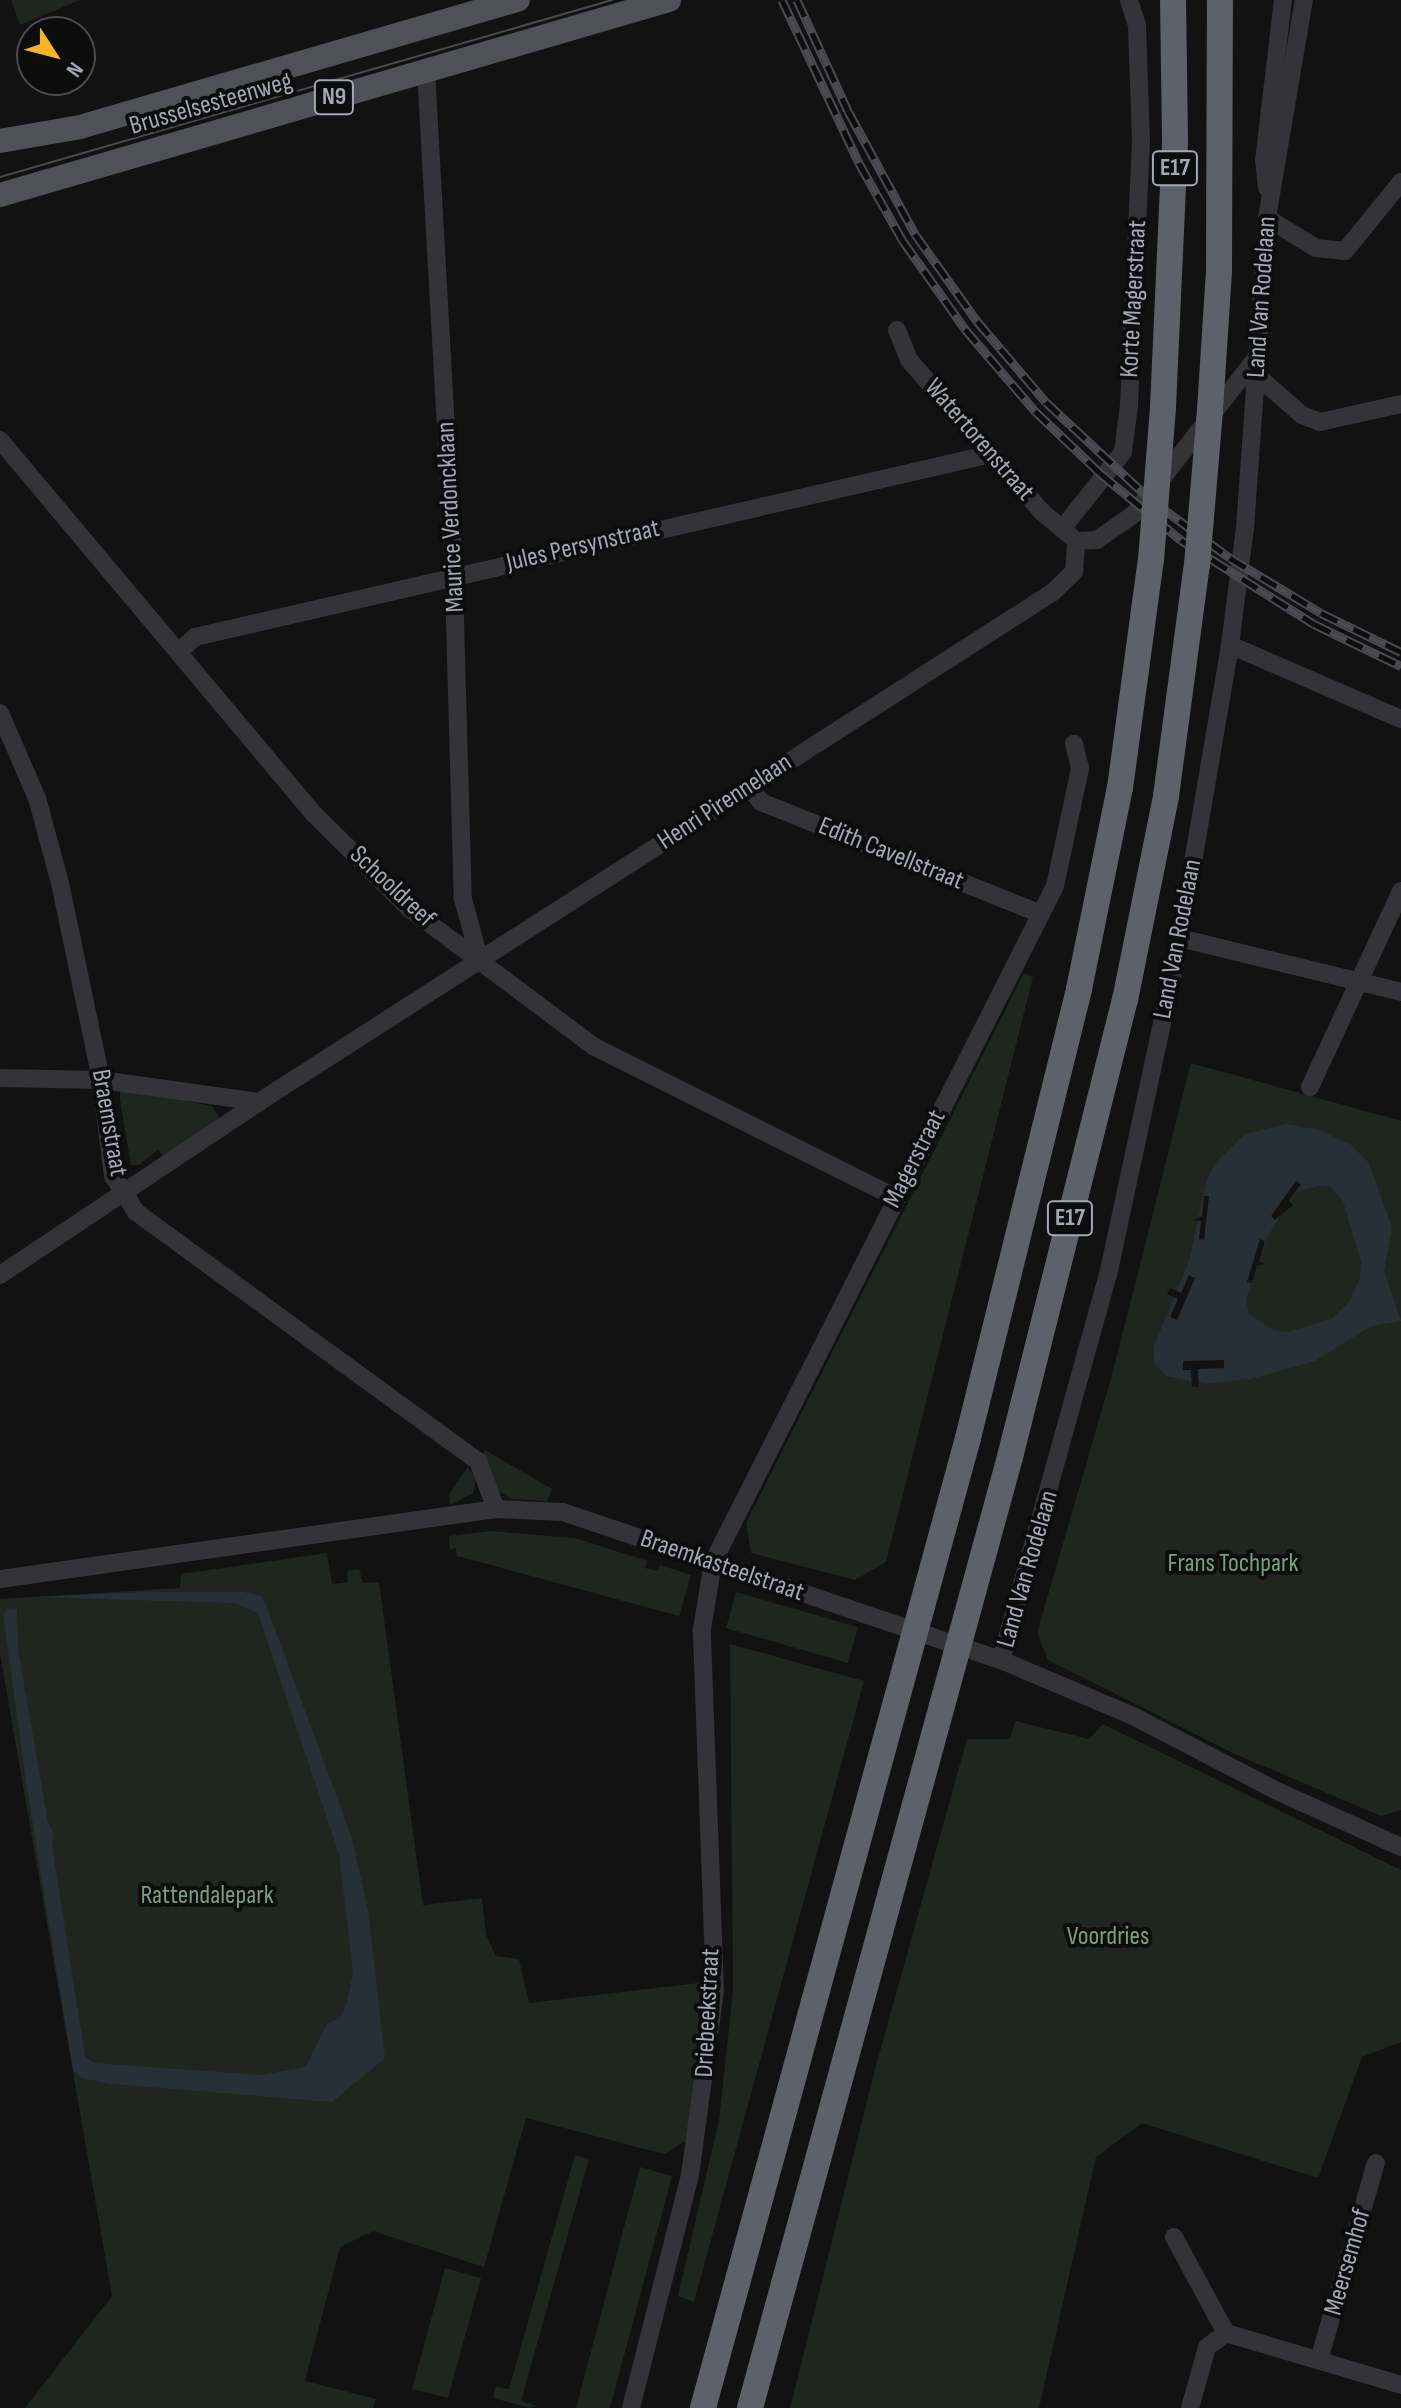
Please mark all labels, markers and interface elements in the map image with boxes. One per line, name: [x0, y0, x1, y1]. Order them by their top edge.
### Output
north arrow: [16, 16, 96, 96]
text: N: [60, 57, 89, 82]
street label: Brusselsesteenweg: [126, 66, 296, 142]
road number: N9: [312, 77, 356, 117]
road number: E17: [1151, 148, 1199, 188]
street label: Land Van Rodelaan: [1241, 215, 1283, 379]
street label: Korte Magerstraat: [1114, 219, 1154, 379]
street label: Watertorenstraat: [918, 373, 1040, 507]
street label: Maurice Verdoncklaan: [430, 421, 472, 613]
street label: Jules Persynstraat: [503, 513, 663, 579]
street label: Henri Pirennelaan: [652, 747, 798, 857]
street label: Edith Cavellstraat: [814, 811, 968, 897]
street label: Schooldreef: [343, 840, 441, 934]
street label: Land Van Rodelaan: [1147, 857, 1209, 1021]
street label: Braemstraat: [84, 1067, 134, 1179]
street label: Magerstraat: [877, 1105, 953, 1213]
road number: E17: [1046, 1198, 1094, 1238]
street label: Land Van Rodelaan: [991, 1487, 1065, 1651]
street label: Braemkasteelstraat: [636, 1523, 808, 1609]
park label: Frans Tochpark: [1168, 1548, 1298, 1580]
park label: Rattendalepark: [140, 1880, 274, 1912]
park label: Voordries: [1067, 1921, 1149, 1953]
street label: Driebeekstraat: [689, 1948, 727, 2078]
street label: Meersemhof: [1318, 2205, 1378, 2319]

